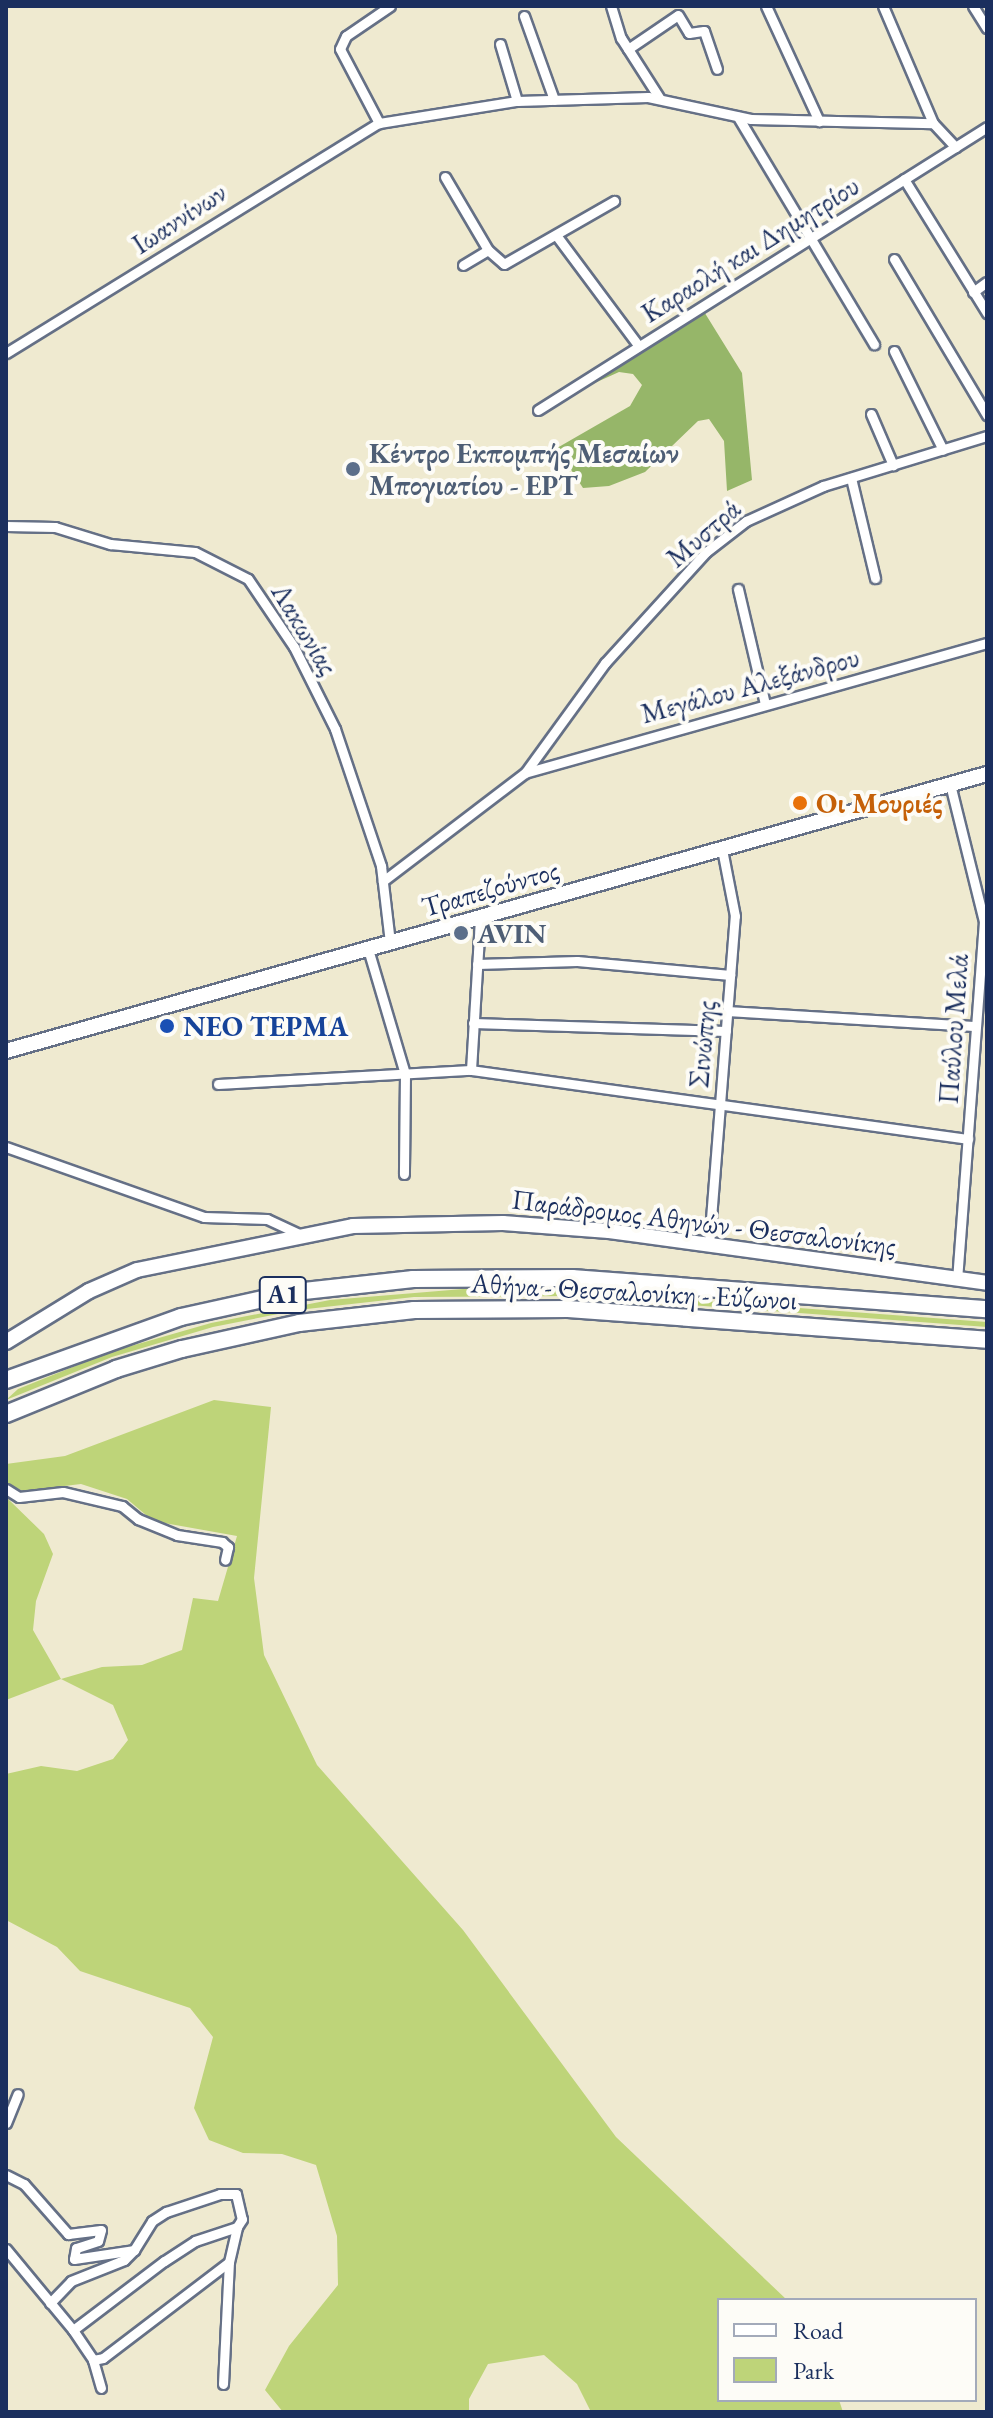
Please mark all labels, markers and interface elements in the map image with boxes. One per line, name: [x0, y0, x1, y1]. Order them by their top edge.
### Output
street label: Καραολή και Δημητρίου: [635, 168, 865, 330]
street label: Ιωαννίνων: [126, 175, 232, 261]
place label: Κέντρο Εκπομπής Μεσαίων Μπογιατίου - ΕΡΤ: [369, 436, 679, 502]
marker: Κέντρο Εκπομπής Μεσαίων Μπογιατίου - ΕΡΤ: [344, 460, 362, 478]
street label: Μυστρά: [659, 492, 747, 574]
street label: Λακωνίας: [265, 577, 345, 681]
street label: Μεγάλου Αλεξάνδρου: [637, 640, 863, 730]
place label: Οι Μουριές: [816, 786, 942, 820]
marker: Οι Μουριές: [791, 794, 809, 812]
street label: Τραπεζούντος: [418, 852, 562, 924]
place label: AVIN: [477, 916, 546, 950]
marker: AVIN: [452, 924, 470, 942]
street label: Παύλου Μελά: [931, 953, 975, 1105]
street label: Σινώπης: [681, 999, 723, 1089]
place label: ΝΕΟ ΤΕΡΜΑ: [183, 1009, 348, 1043]
marker: ΝΕΟ ΤΕΡΜΑ: [158, 1017, 176, 1035]
street label: Παράδρομος Αθηνών - Θεσσαλονίκης: [510, 1182, 898, 1262]
street label: Αθήνα - Θεσσαλονίκη - Εύζωνοι: [470, 1266, 798, 1316]
road number: Α1: [257, 1273, 309, 1317]
legend: [717, 2298, 977, 2402]
text: Road: [793, 2315, 843, 2346]
text: Park: [793, 2355, 834, 2386]

